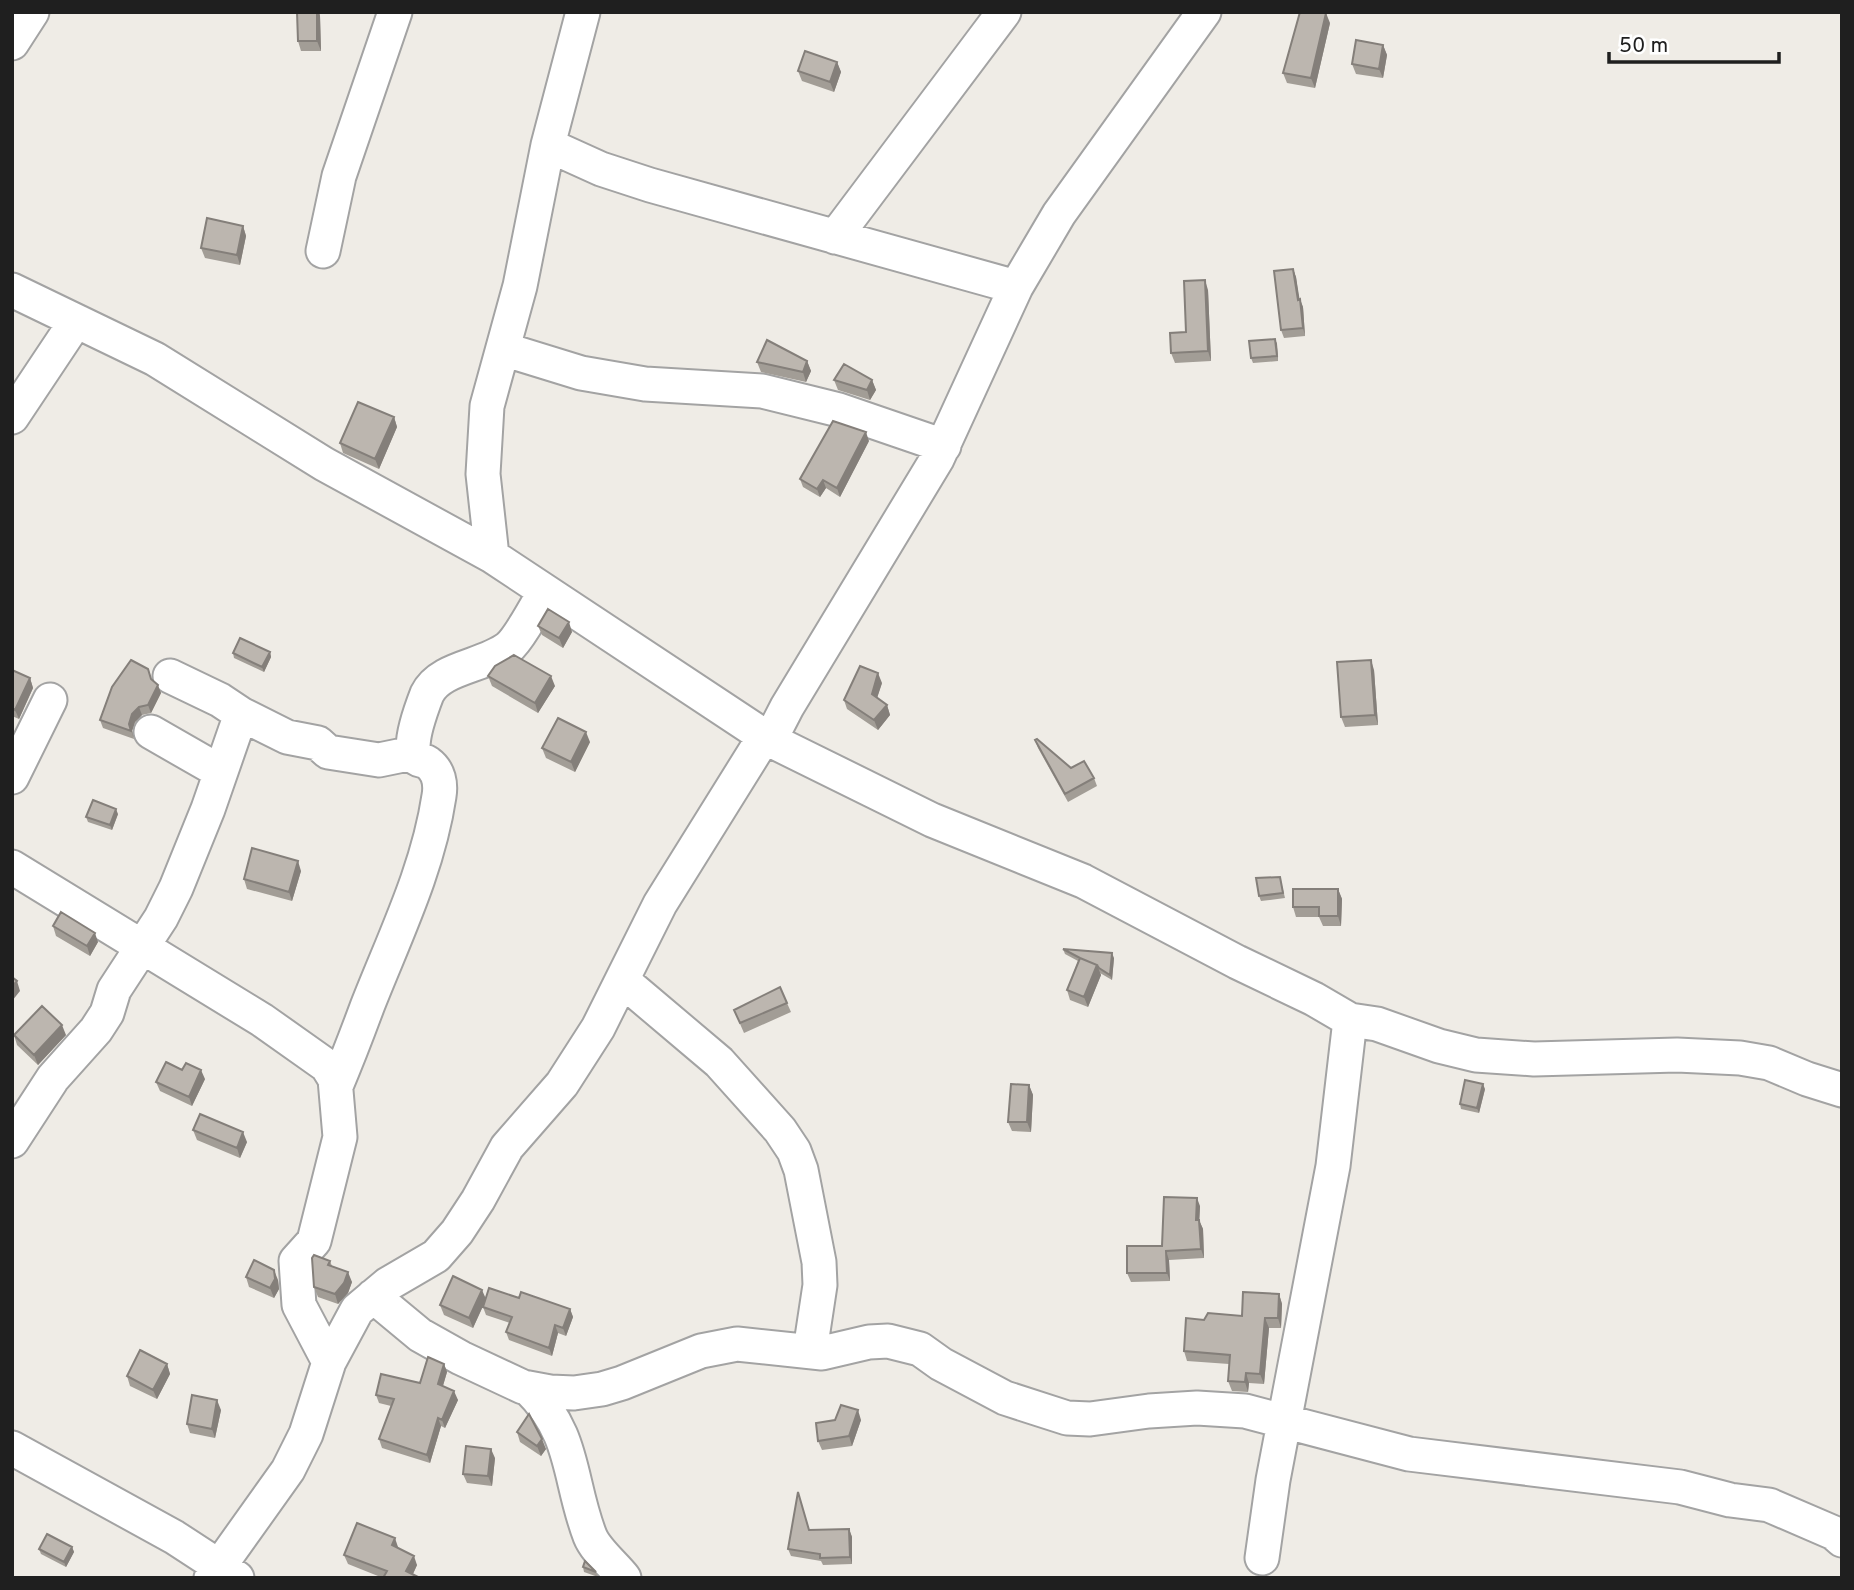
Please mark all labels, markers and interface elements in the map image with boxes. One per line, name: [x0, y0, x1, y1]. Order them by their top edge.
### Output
scale bar: [1609, 21, 1779, 65]
text: 50 m: [1619, 33, 1668, 60]

